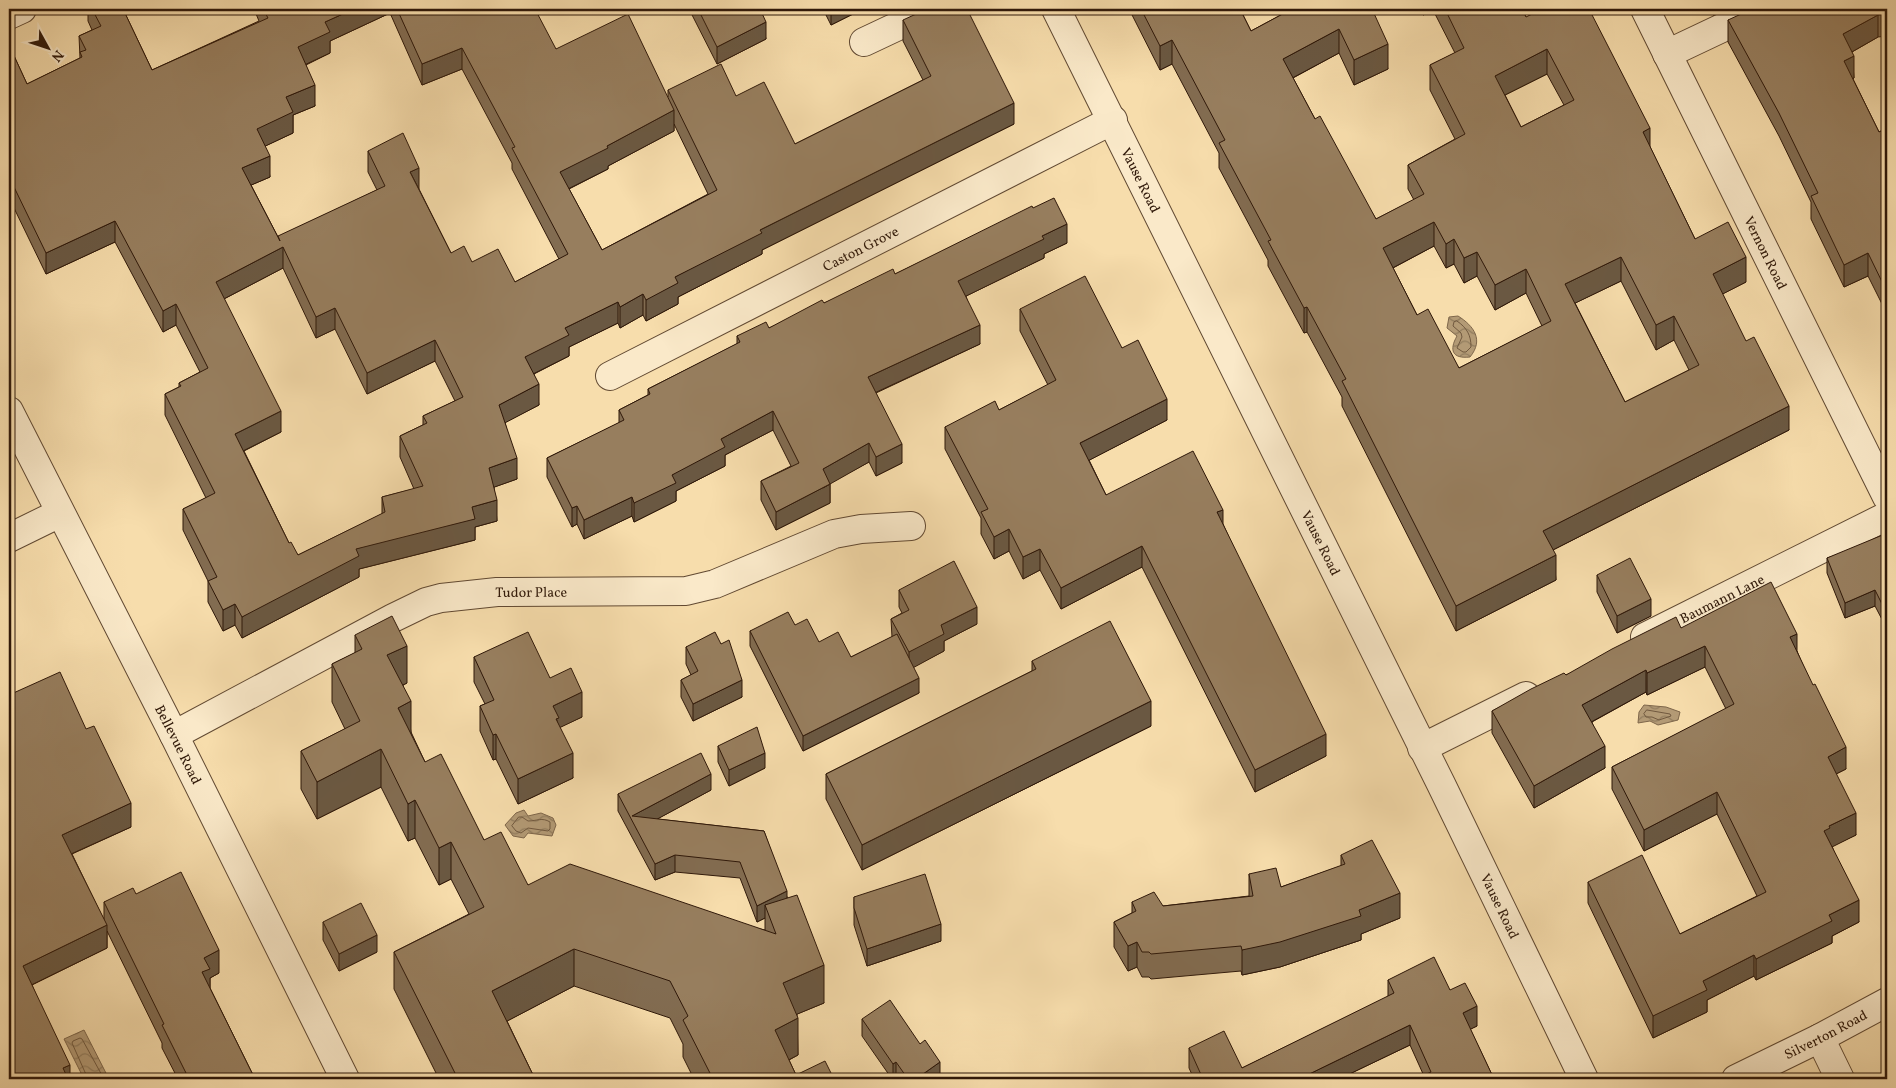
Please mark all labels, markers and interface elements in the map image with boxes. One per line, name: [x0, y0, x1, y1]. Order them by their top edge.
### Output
north arrow: [22, 22, 72, 72]
text: N: [46, 45, 67, 65]
street label: Vause Road: [1115, 145, 1164, 217]
street label: Vernon Road: [1738, 214, 1791, 293]
street label: Caston Grove: [820, 222, 903, 277]
street label: Vause Road: [1296, 508, 1344, 579]
street label: Baumann Lane: [1677, 571, 1768, 629]
street label: Tudor Place: [495, 584, 567, 603]
street label: Bellevue Road: [149, 702, 205, 788]
street label: Vause Road: [1475, 871, 1523, 943]
street label: Silverton Road: [1781, 1006, 1871, 1065]

